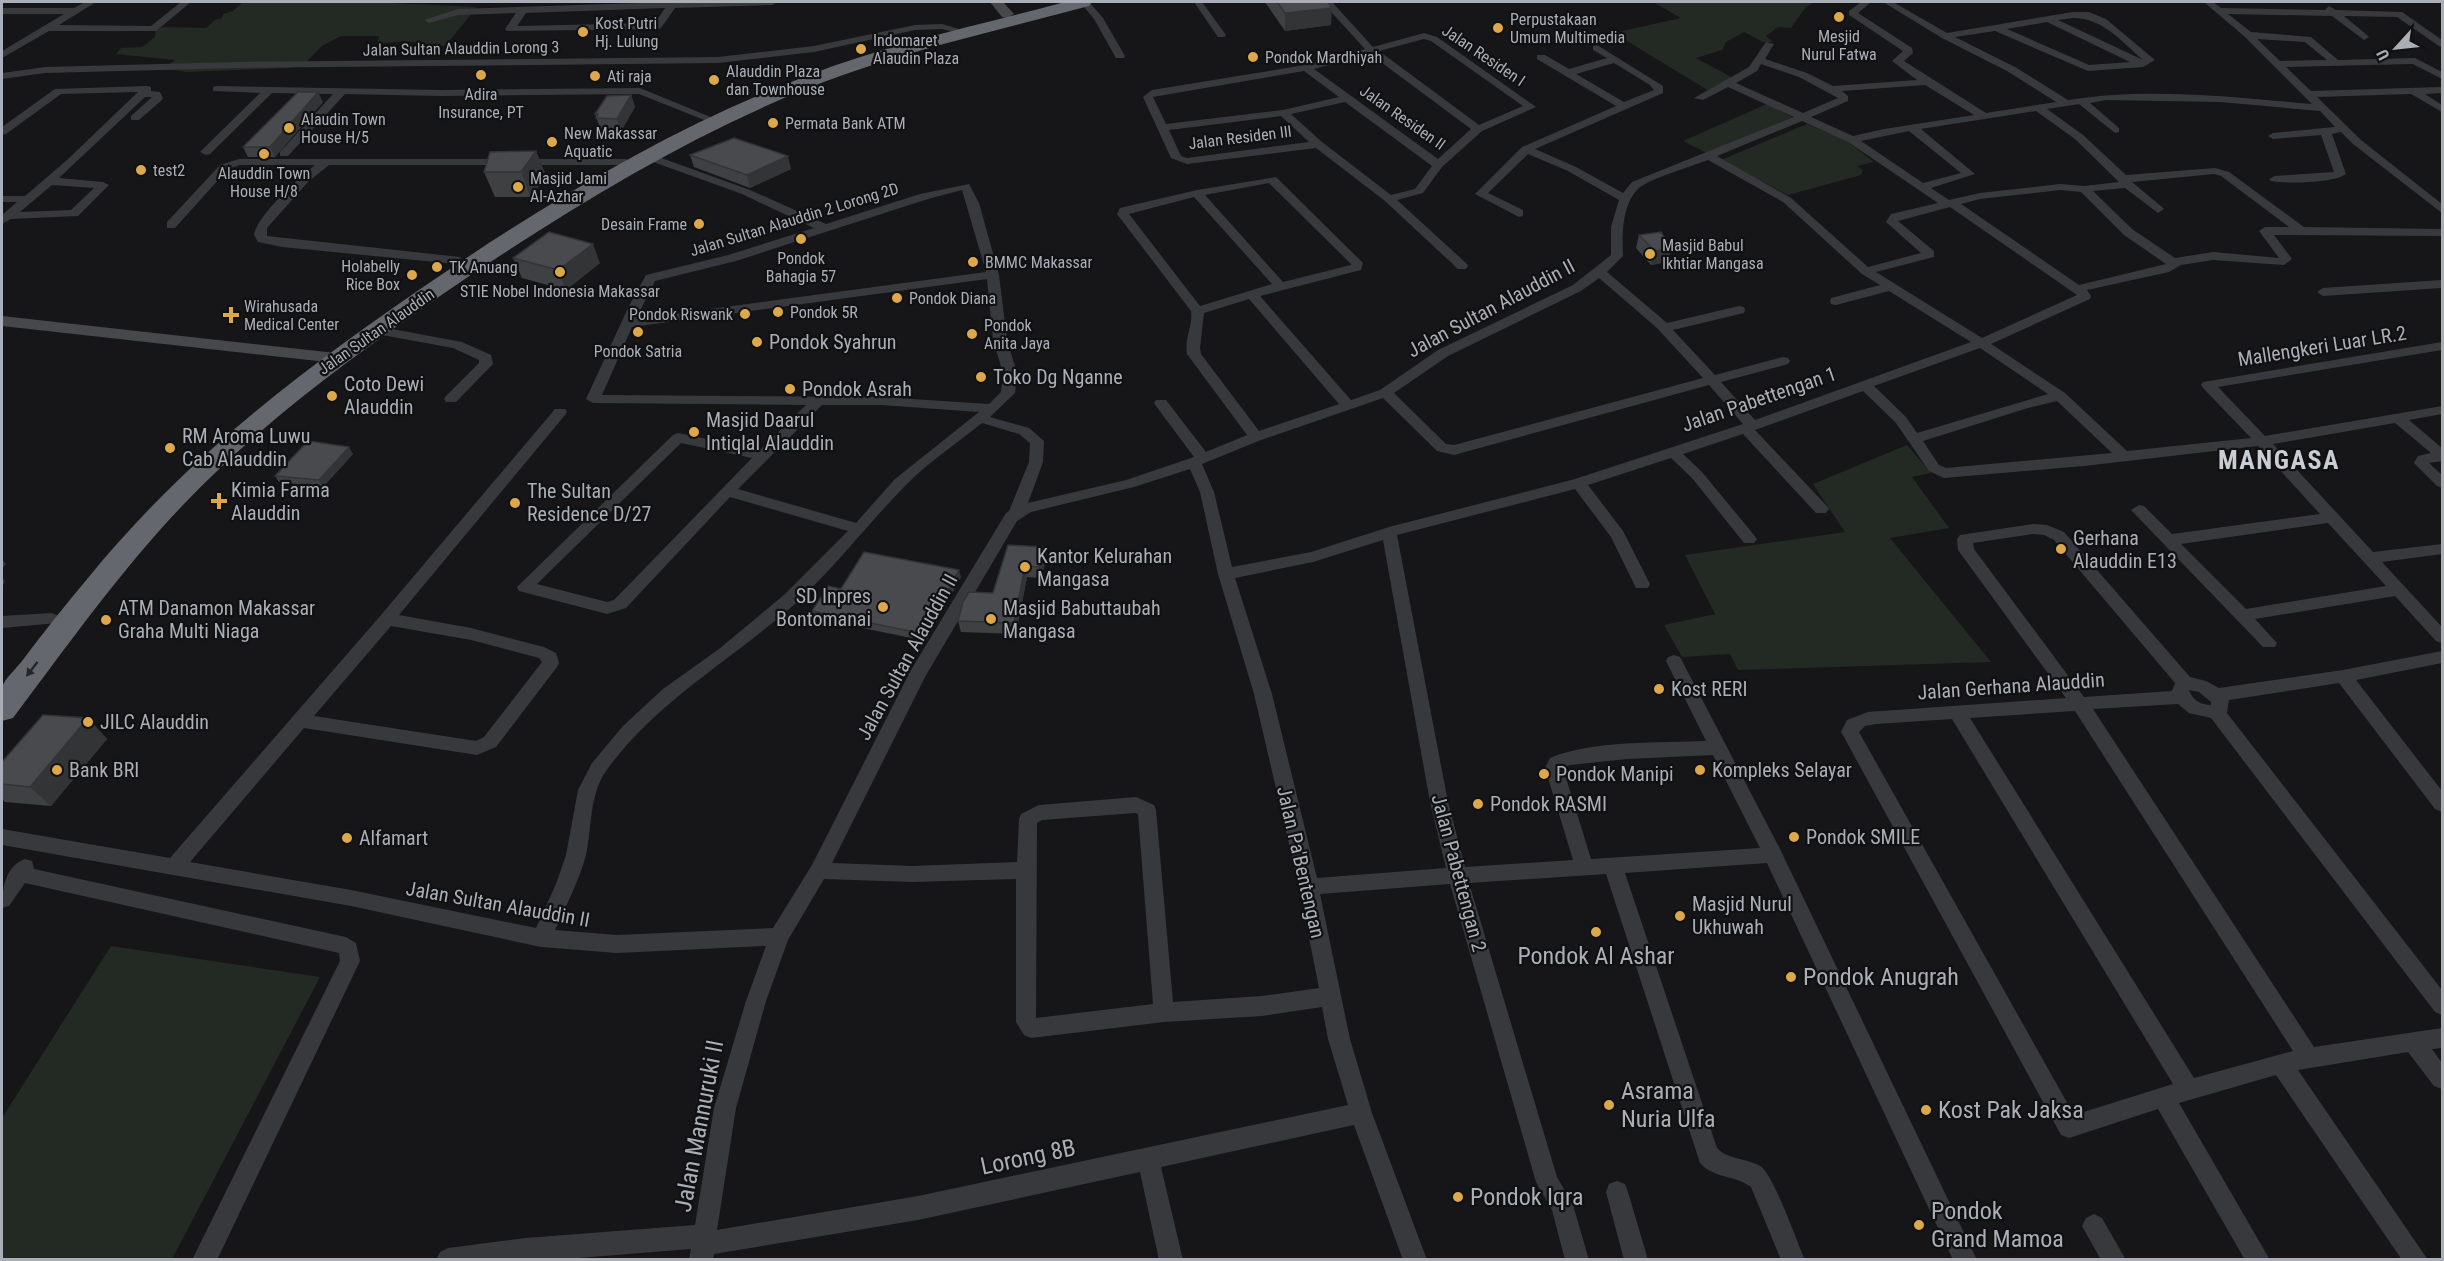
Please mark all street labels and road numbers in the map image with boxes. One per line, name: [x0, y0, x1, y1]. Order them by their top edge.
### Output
street label: Jalan Residen I: [1439, 21, 1529, 90]
street label: Jalan Sultan Alauddin Lorong 3: [363, 37, 559, 60]
street label: Jalan Residen II: [1356, 81, 1449, 154]
street label: Jalan Residen III: [1187, 122, 1293, 153]
street label: Jalan Sultan Alauddin 2 Lorong 2D: [687, 179, 901, 260]
street label: Jalan Sultan Alauddin II: [1403, 254, 1579, 362]
street label: Jalan Sultan Alauddin: [315, 284, 438, 379]
street label: Mallengkeri Luar LR.2: [2236, 321, 2408, 371]
street label: Jalan Pabettengan 1: [1679, 361, 1839, 437]
street label: Jalan Sultan Alauddin II: [851, 570, 963, 744]
street label: Jalan Gerhana Alauddin: [1917, 667, 2105, 705]
street label: Jalan Pa'Bentengan: [1272, 784, 1330, 940]
street label: Jalan Pabettengan 2: [1426, 792, 1492, 954]
street label: Jalan Sultan Alauddin II: [404, 876, 592, 932]
street label: Jalan Mannuruki II: [669, 1038, 729, 1214]
street label: Lorong 8B: [978, 1133, 1078, 1181]

